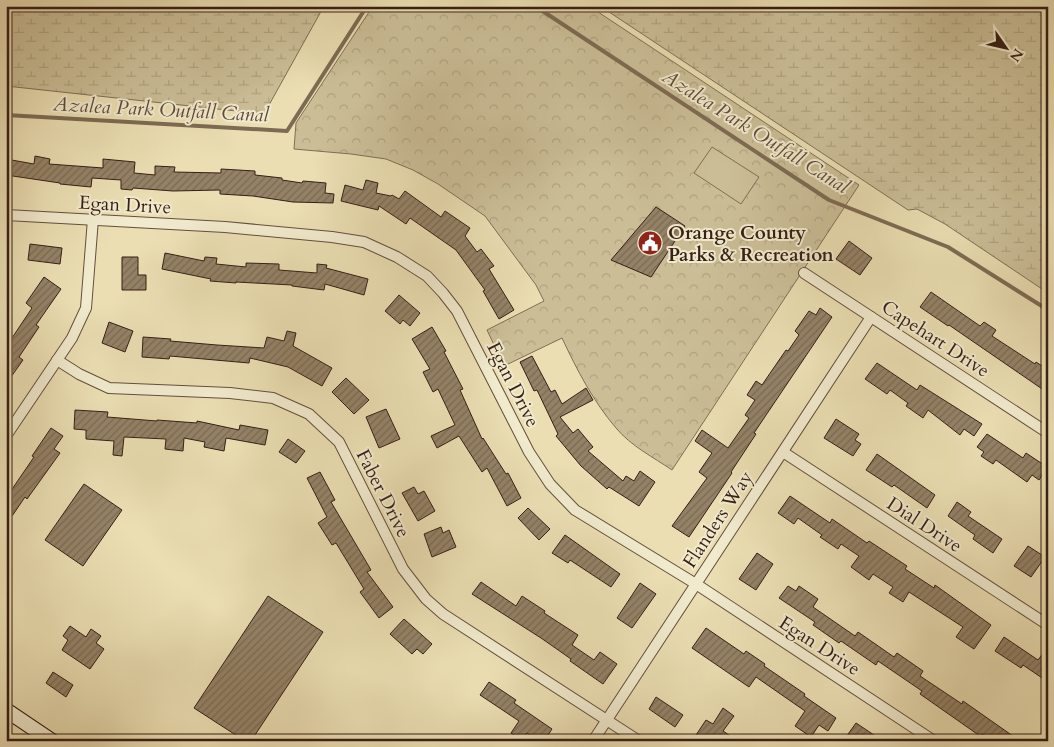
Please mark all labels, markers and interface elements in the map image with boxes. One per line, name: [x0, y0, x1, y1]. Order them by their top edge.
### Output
north arrow: [982, 22, 1032, 72]
text: N: [1005, 45, 1028, 65]
water label: Azalea Park Outfall Canal: [656, 62, 855, 200]
water label: Azalea Park Outfall Canal: [51, 90, 270, 129]
street label: Egan Drive: [78, 190, 172, 220]
place label: Orange County Parks & Recreation: [668, 220, 834, 268]
public building icon: Orange County Parks & Recreation: [637, 230, 663, 256]
street label: Capehart Drive: [876, 294, 995, 384]
street label: Egan Drive: [481, 337, 546, 432]
street label: Faber Drive: [350, 445, 416, 542]
street label: Flanders Way: [677, 466, 759, 573]
street label: Dial Drive: [882, 491, 967, 559]
street label: Egan Drive: [774, 610, 865, 682]

